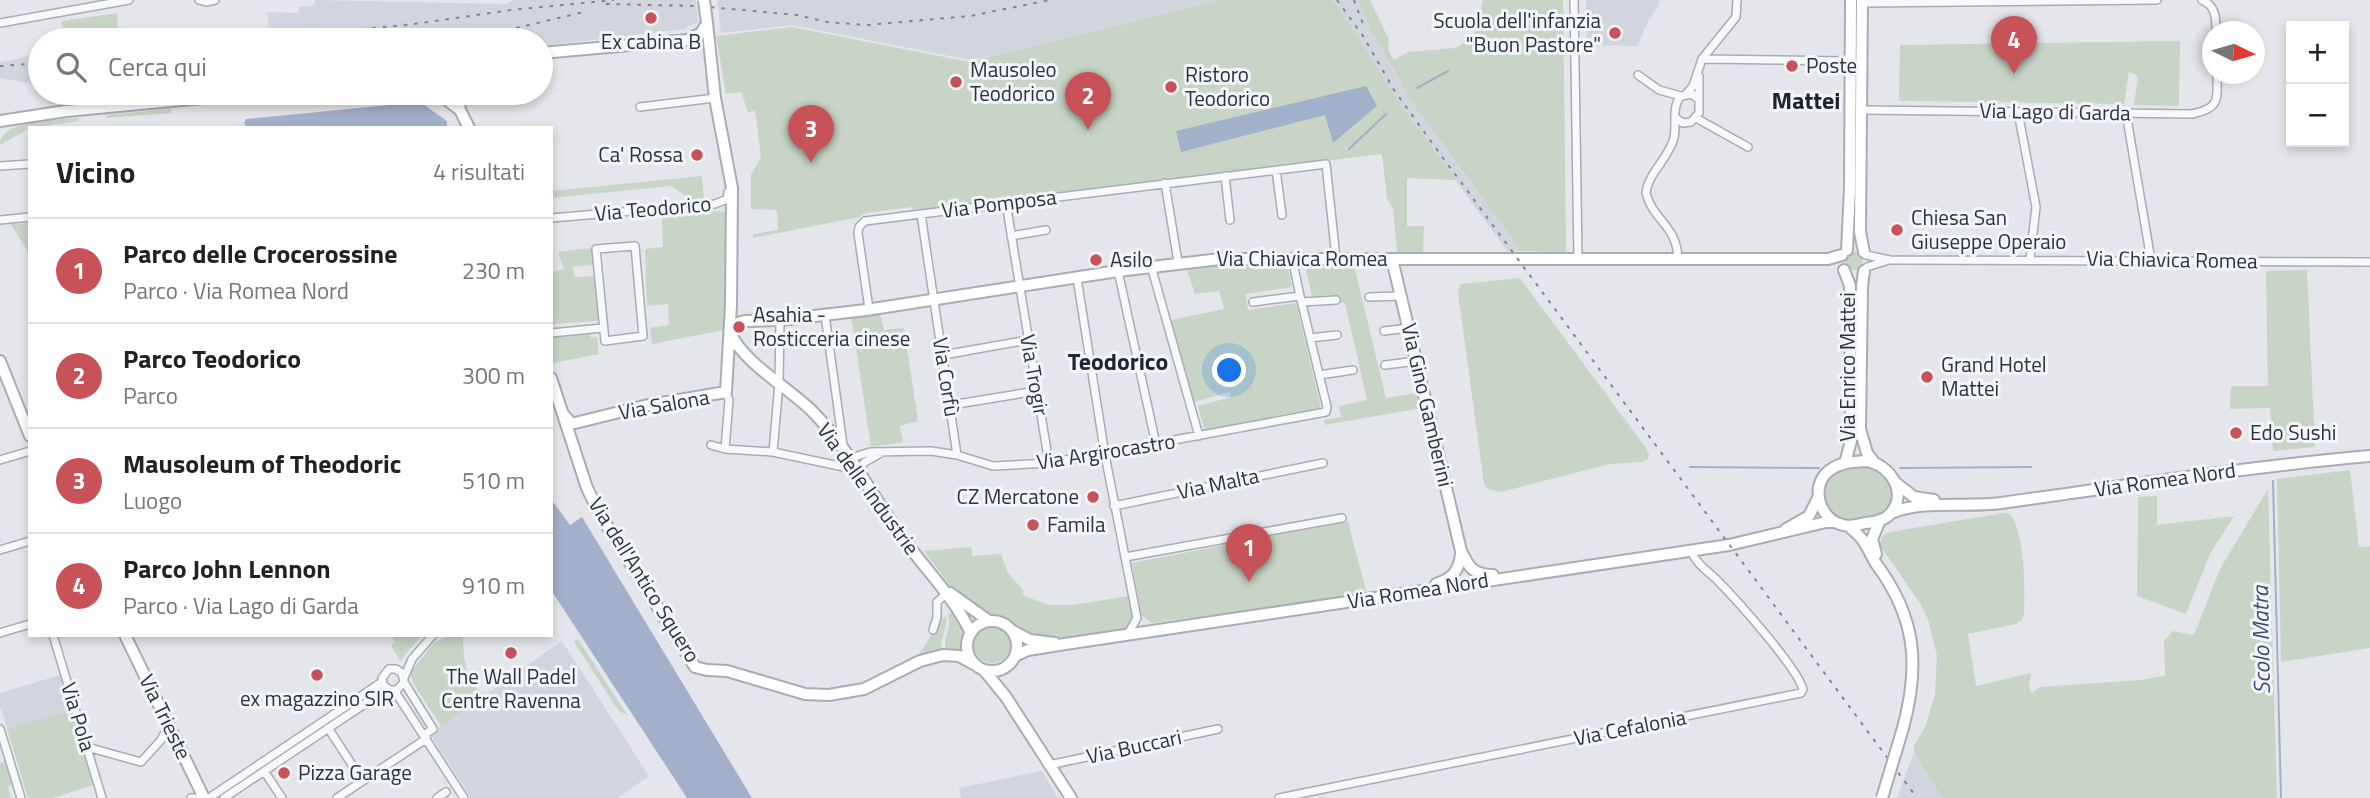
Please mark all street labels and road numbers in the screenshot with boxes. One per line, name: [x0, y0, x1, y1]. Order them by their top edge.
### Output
street label: Via Lago di Garda: [1979, 94, 2131, 128]
street label: Via Pomposa: [940, 180, 1059, 226]
street label: Via Teodorico: [593, 187, 713, 229]
street label: Via Chiavica Romea: [1216, 242, 1388, 274]
street label: Via Chiavica Romea: [2086, 242, 2258, 276]
street label: Via Enrico Mattei: [1831, 292, 1863, 442]
street label: Via Gino Gamberini: [1394, 320, 1462, 490]
street label: Via Trogir: [1012, 332, 1058, 418]
street label: Via Corfù: [925, 335, 969, 419]
street label: Via Salona: [616, 380, 712, 428]
street label: Via delle Industrie: [810, 416, 928, 561]
street label: Via Argirocastro: [1034, 424, 1178, 478]
street label: Via Romea Nord: [2092, 453, 2238, 505]
street label: Via Malta: [1174, 459, 1262, 507]
street label: Via dell'Antico Squero: [581, 491, 709, 668]
street label: Via Romea Nord: [1345, 563, 1491, 617]
street label: Via Trieste: [131, 668, 200, 765]
street label: Via Pola: [53, 678, 105, 756]
street label: Via Cefalonia: [1571, 700, 1689, 754]
street label: Via Buccari: [1083, 720, 1184, 772]

